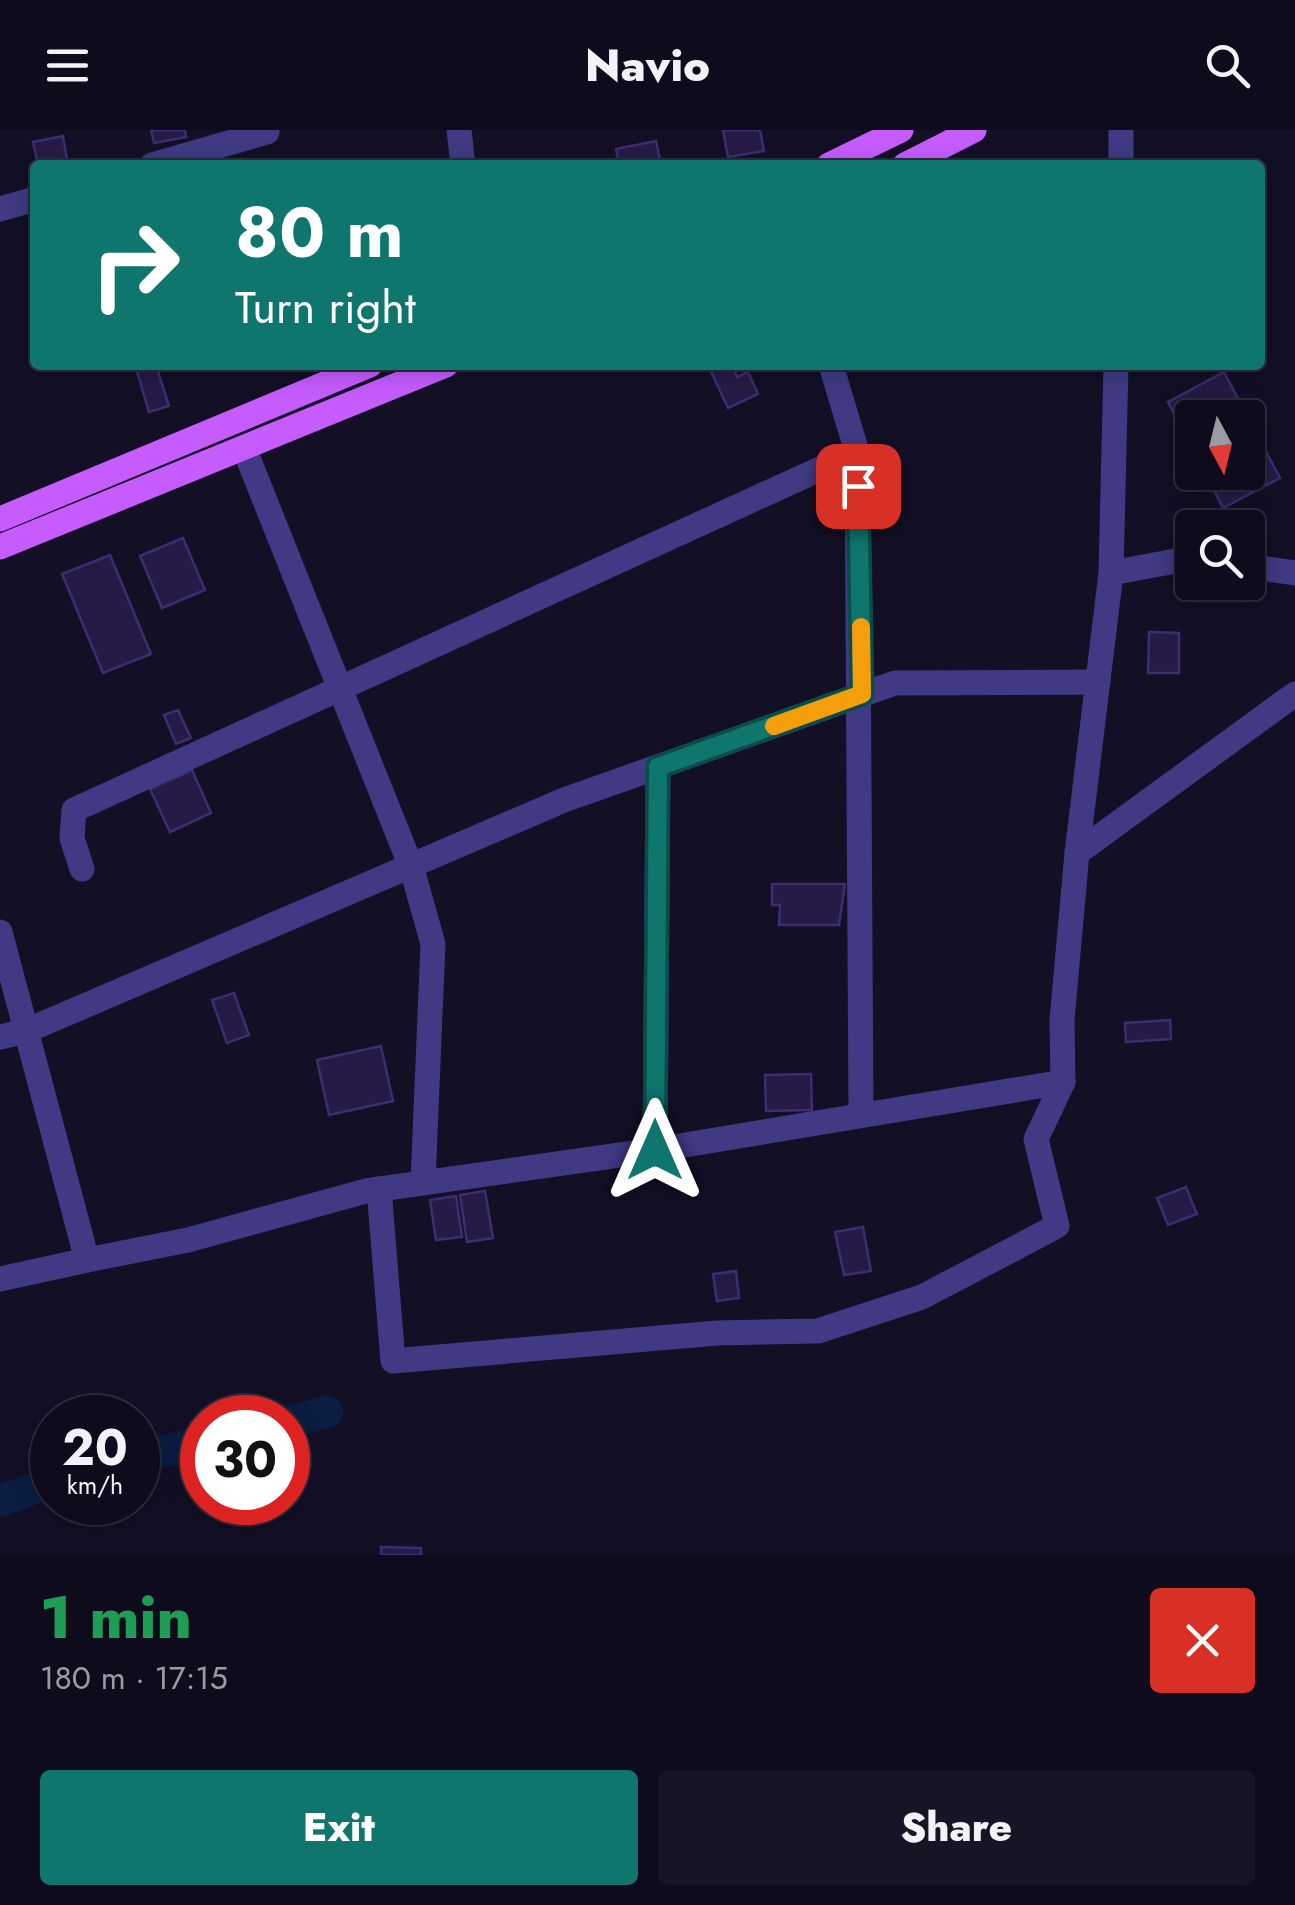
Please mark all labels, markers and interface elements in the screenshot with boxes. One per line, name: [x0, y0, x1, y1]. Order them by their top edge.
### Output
text: Navio: [585, 33, 710, 98]
icon: menu: [40, 38, 95, 93]
icon: search: [1200, 38, 1255, 93]
text: 80 m: [235, 182, 404, 283]
icon: right: [70, 200, 200, 330]
text: Turn right: [235, 275, 416, 340]
north arrow: [1175, 400, 1265, 490]
map controls: [1175, 400, 1265, 600]
pin: [816, 444, 901, 529]
icon: arrive: [831, 459, 886, 514]
button: search: [1175, 510, 1265, 600]
position arrow: [603, 1098, 707, 1202]
speed limit sign: 30: [180, 1395, 310, 1525]
text: 20: [62, 1411, 128, 1484]
text: km/h: [67, 1467, 123, 1503]
text: 1 min: [40, 1574, 192, 1661]
button: close: [1150, 1588, 1255, 1693]
text: 180 m · 17:15: [40, 1655, 228, 1701]
button: Exit: [40, 1770, 638, 1885]
button: Share: [658, 1770, 1255, 1885]

